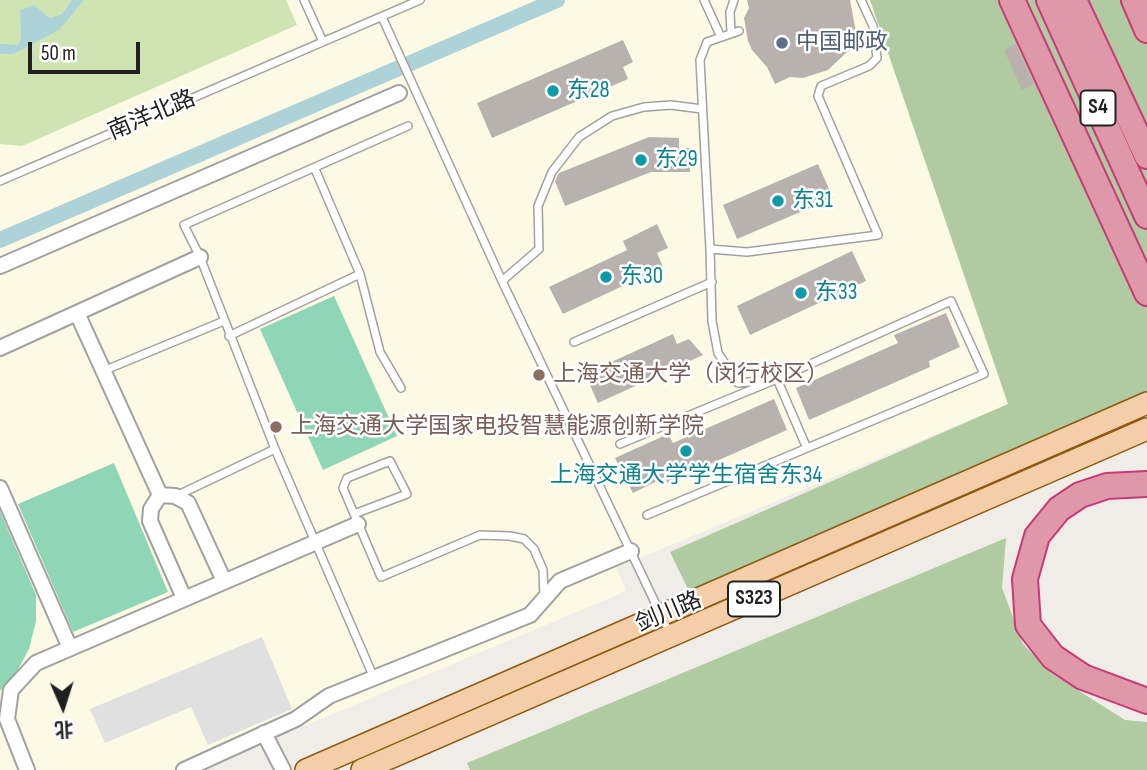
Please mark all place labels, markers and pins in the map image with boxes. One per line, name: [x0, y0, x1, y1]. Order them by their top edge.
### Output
place label: 中国邮政: [796, 29, 888, 57]
marker: 中国邮政: [774, 35, 790, 51]
place label: 东28: [567, 77, 610, 105]
marker: 东28: [545, 83, 561, 99]
place label: 东29: [655, 146, 698, 174]
marker: 东29: [633, 152, 649, 168]
place label: 东31: [792, 187, 833, 215]
marker: 东31: [770, 193, 786, 209]
place label: 东30: [620, 263, 663, 291]
marker: 东30: [598, 269, 614, 285]
place label: 东33: [815, 279, 857, 307]
marker: 东33: [793, 285, 809, 301]
place label: 上海交通大学（闵行校区）: [553, 361, 829, 389]
marker: 上海交通大学（闵行校区）: [531, 367, 547, 383]
place label: 上海交通大学国家电投智慧能源创新学院: [290, 413, 704, 441]
marker: 上海交通大学国家电投智慧能源创新学院: [268, 419, 284, 435]
marker: 上海交通大学学生宿舍东34: [678, 443, 694, 459]
place label: 上海交通大学学生宿舍东34: [550, 462, 822, 490]

